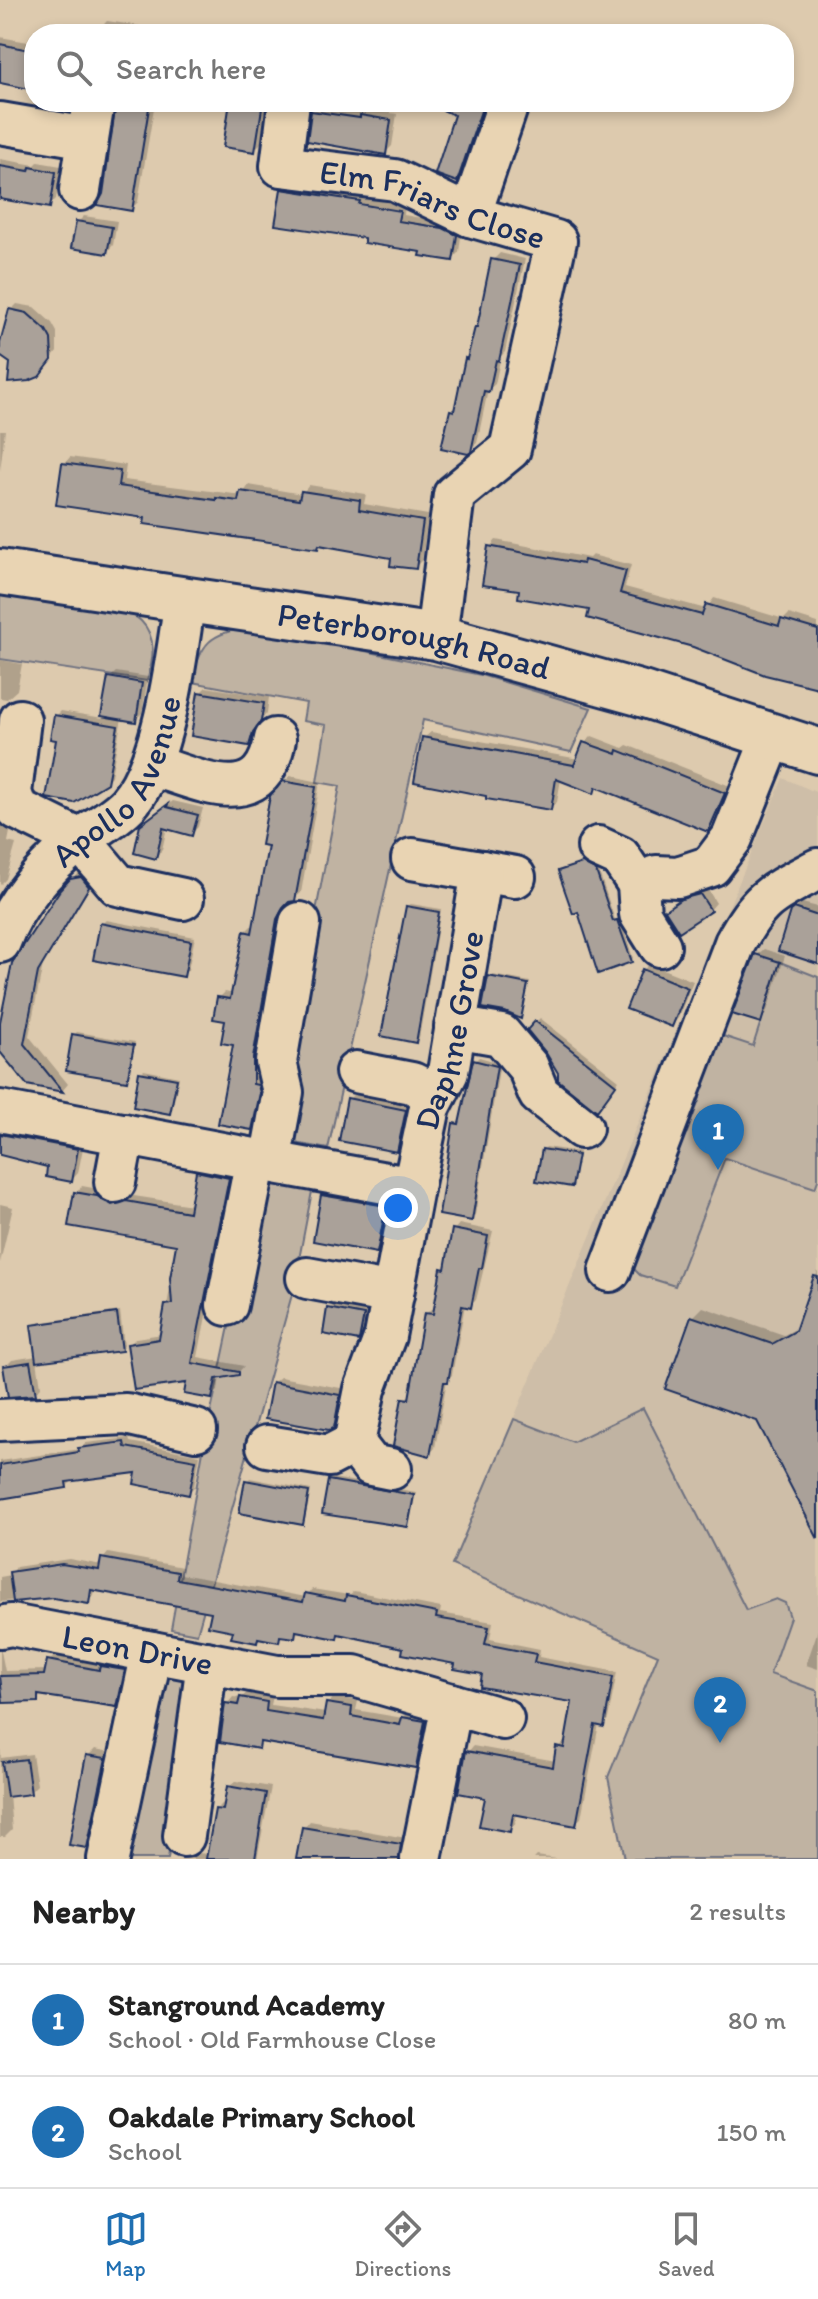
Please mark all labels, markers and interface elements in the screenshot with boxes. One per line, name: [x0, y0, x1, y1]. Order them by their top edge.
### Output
search box: [24, 24, 794, 112]
icon: search: [52, 46, 96, 90]
text: Search here: [116, 50, 266, 87]
street label: Elm Friars Close: [318, 150, 550, 257]
street label: Peterborough Road: [275, 593, 556, 688]
street label: Apollo Avenue: [42, 692, 189, 875]
street label: Daphne Grove: [405, 928, 492, 1133]
pin: 1: [692, 1104, 744, 1170]
your location: [378, 1188, 418, 1228]
street label: Leon Drive: [59, 1615, 216, 1684]
pin: 2: [694, 1677, 746, 1743]
text: Nearby: [32, 1891, 135, 1932]
text: 2 results: [689, 1895, 786, 1927]
text: Stanground Academy: [108, 1986, 385, 2023]
text: 1: [52, 2004, 64, 2036]
text: 80 m: [728, 2004, 786, 2036]
text: School · Old Farmhouse Close: [108, 2023, 436, 2055]
text: Oakdale Primary School: [108, 2098, 415, 2135]
text: 2: [51, 2116, 65, 2148]
text: 150 m: [717, 2116, 786, 2148]
text: School: [108, 2135, 182, 2167]
tab: Map: [104, 2207, 148, 2282]
tab: Directions: [355, 2207, 451, 2282]
tab: Saved: [658, 2207, 714, 2282]

